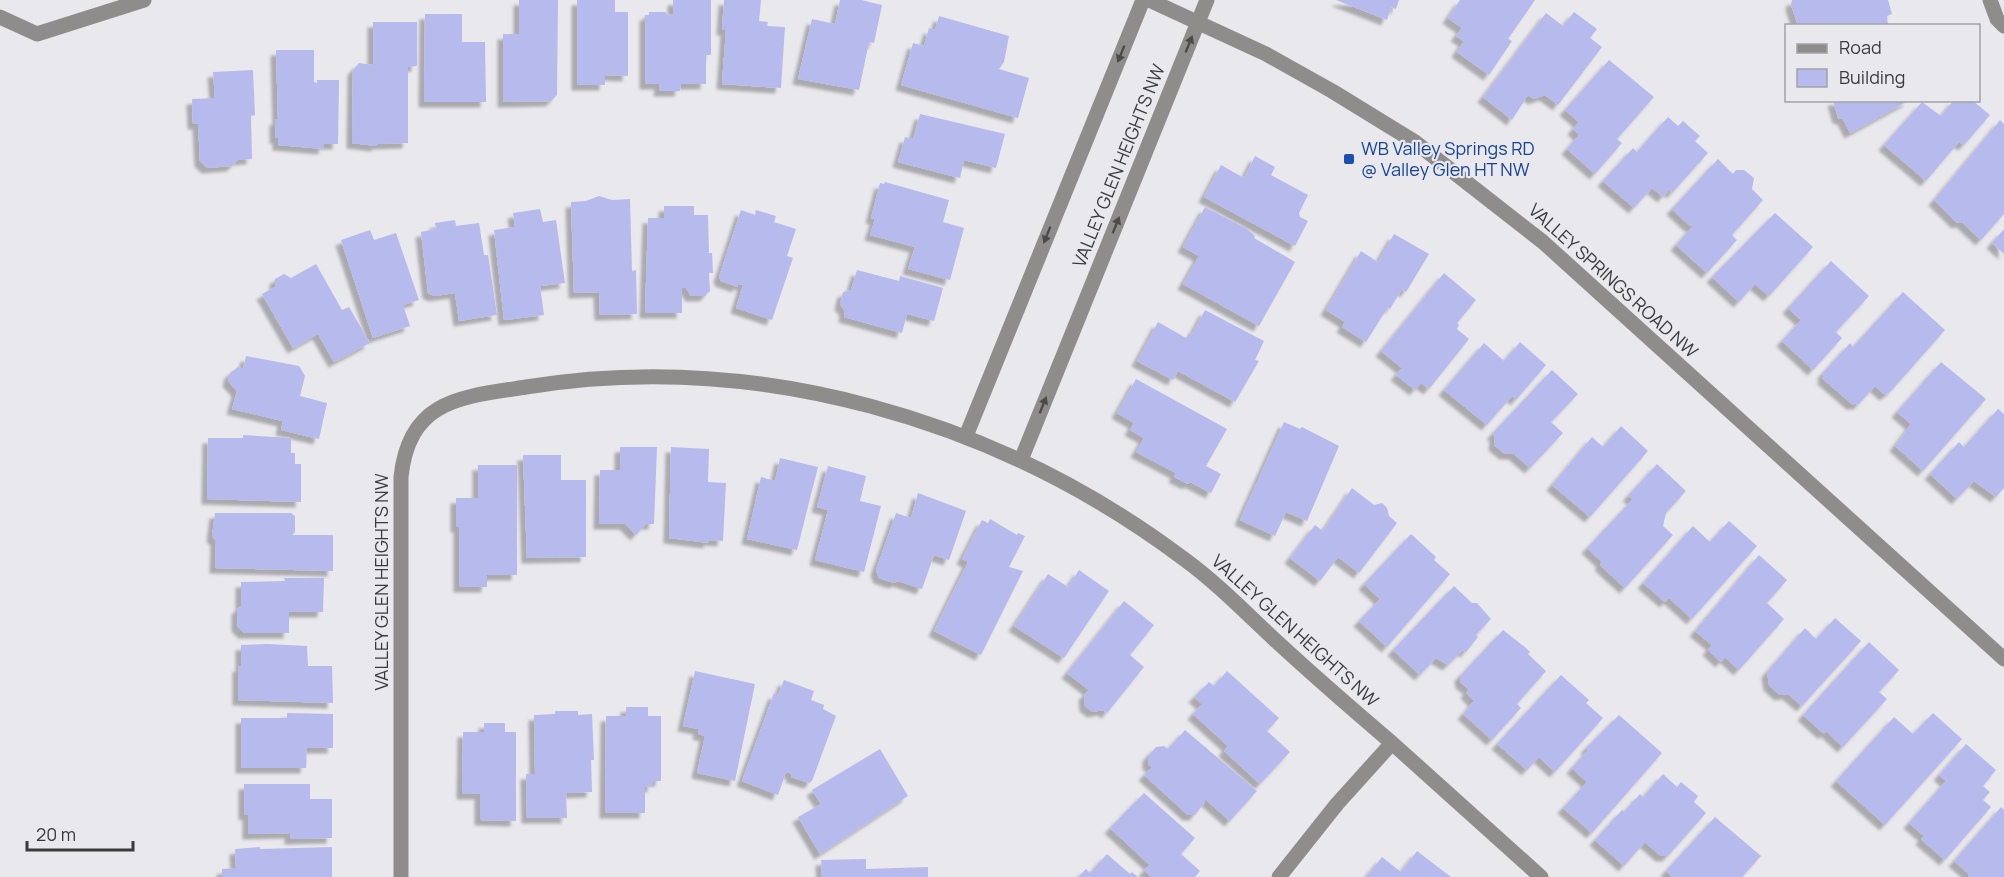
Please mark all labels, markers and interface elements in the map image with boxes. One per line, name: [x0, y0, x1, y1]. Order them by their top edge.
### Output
legend: [1785, 24, 1980, 102]
one-way arrow: [1185, 35, 1194, 53]
text: Road: [1839, 35, 1882, 59]
one-way arrow: [1116, 46, 1126, 64]
street label: VALLEY GLEN HEIGHTS NW: [1066, 60, 1170, 271]
text: Building: [1839, 65, 1905, 89]
place label: WB Valley Springs RD @ Valley Glen HT NW: [1361, 136, 1535, 181]
marker: WB Valley Springs RD @ Valley Glen HT NW: [1342, 152, 1356, 166]
street label: VALLEY SPRINGS ROAD NW: [1524, 198, 1704, 363]
one-way arrow: [1111, 215, 1121, 233]
one-way arrow: [1042, 226, 1052, 244]
one-way arrow: [1038, 396, 1048, 414]
street label: VALLEY GLEN HEIGHTS NW: [369, 473, 393, 690]
street label: VALLEY GLEN HEIGHTS NW: [1207, 549, 1384, 712]
scale bar: [27, 814, 134, 852]
text: 20 m: [36, 822, 76, 846]

